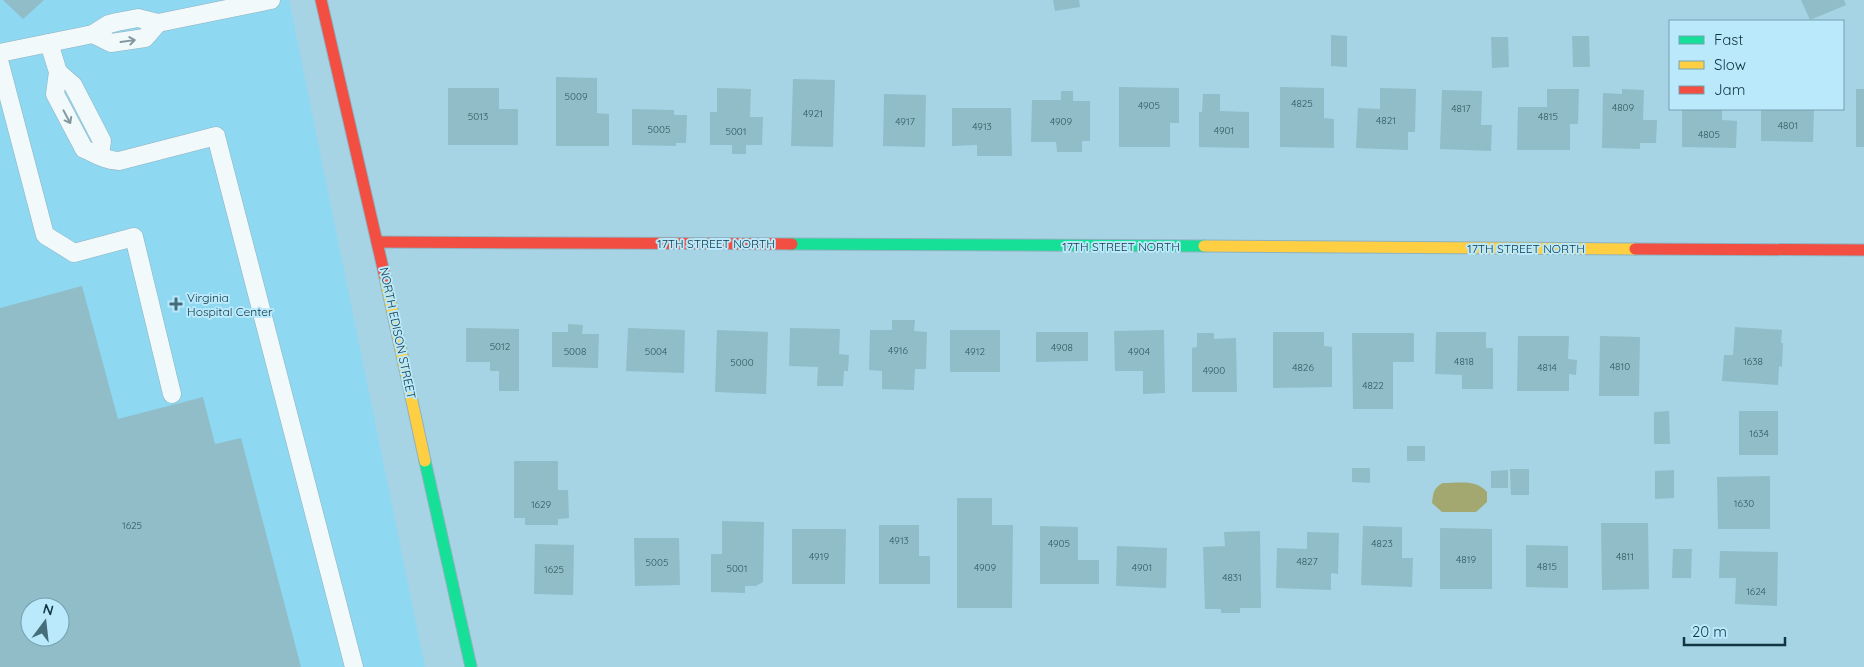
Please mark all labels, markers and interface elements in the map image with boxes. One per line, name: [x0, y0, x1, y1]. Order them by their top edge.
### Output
legend: [1669, 20, 1844, 110]
text: Fast: [1714, 30, 1743, 49]
one-way arrow: [120, 35, 136, 45]
text: Slow: [1714, 55, 1746, 74]
text: Jam: [1714, 80, 1745, 99]
house number: 5009: [565, 90, 588, 103]
house number: 4825: [1291, 97, 1313, 110]
house number: 4905: [1138, 99, 1160, 112]
house number: 4809: [1612, 101, 1635, 114]
house number: 4817: [1451, 102, 1471, 115]
house number: 4921: [803, 107, 823, 120]
one-way arrow: [62, 110, 72, 125]
house number: 5013: [468, 110, 488, 123]
house number: 4815: [1538, 110, 1558, 123]
house number: 4821: [1376, 114, 1396, 127]
house number: 4917: [895, 115, 915, 128]
house number: 4909: [1050, 115, 1073, 128]
house number: 4801: [1778, 119, 1798, 132]
house number: 4913: [972, 120, 992, 133]
house number: 5005: [648, 123, 670, 136]
house number: 4901: [1214, 124, 1234, 137]
house number: 5001: [725, 125, 747, 138]
house number: 4805: [1698, 128, 1720, 141]
street label: 17TH STREET NORTH: [657, 236, 775, 251]
street label: 17TH STREET NORTH: [1062, 239, 1180, 254]
street label: 17TH STREET NORTH: [1467, 241, 1585, 256]
street label: NORTH EDISON STREET: [377, 266, 419, 400]
place label: Virginia Hospital Center: [187, 290, 273, 319]
marker: Virginia Hospital Center: [169, 297, 183, 311]
house number: 5012: [490, 340, 511, 353]
house number: 4908: [1051, 341, 1073, 354]
house number: 4916: [888, 344, 909, 357]
house number: 5008: [564, 345, 586, 358]
house number: 5004: [645, 345, 667, 358]
house number: 4912: [965, 345, 985, 358]
house number: 4904: [1128, 345, 1150, 358]
house number: 4818: [1454, 355, 1474, 368]
house number: 1638: [1743, 355, 1763, 368]
house number: 5000: [730, 356, 754, 369]
house number: 4810: [1610, 360, 1630, 373]
house number: 4826: [1292, 361, 1314, 374]
house number: 4814: [1537, 361, 1557, 374]
house number: 4900: [1203, 364, 1225, 377]
house number: 4822: [1362, 379, 1384, 392]
house number: 1634: [1749, 427, 1769, 440]
house number: 1630: [1734, 497, 1754, 510]
house number: 1629: [531, 498, 552, 511]
house number: 1625: [122, 519, 142, 532]
house number: 4913: [889, 534, 909, 547]
house number: 4905: [1048, 537, 1070, 550]
house number: 4823: [1371, 537, 1393, 550]
house number: 4919: [809, 550, 829, 563]
house number: 4811: [1616, 550, 1634, 563]
house number: 4819: [1456, 553, 1476, 566]
house number: 4827: [1296, 555, 1318, 568]
house number: 5005: [646, 556, 668, 569]
house number: 4815: [1537, 560, 1557, 573]
house number: 4909: [974, 561, 997, 574]
house number: 4901: [1132, 561, 1152, 574]
house number: 5001: [726, 562, 748, 575]
house number: 1625: [544, 563, 564, 576]
house number: 4831: [1222, 571, 1242, 584]
house number: 1624: [1746, 585, 1766, 598]
north arrow: [20, 597, 70, 647]
text: N: [41, 599, 56, 619]
scale bar: [1684, 614, 1785, 646]
text: 20 m: [1692, 622, 1727, 641]

